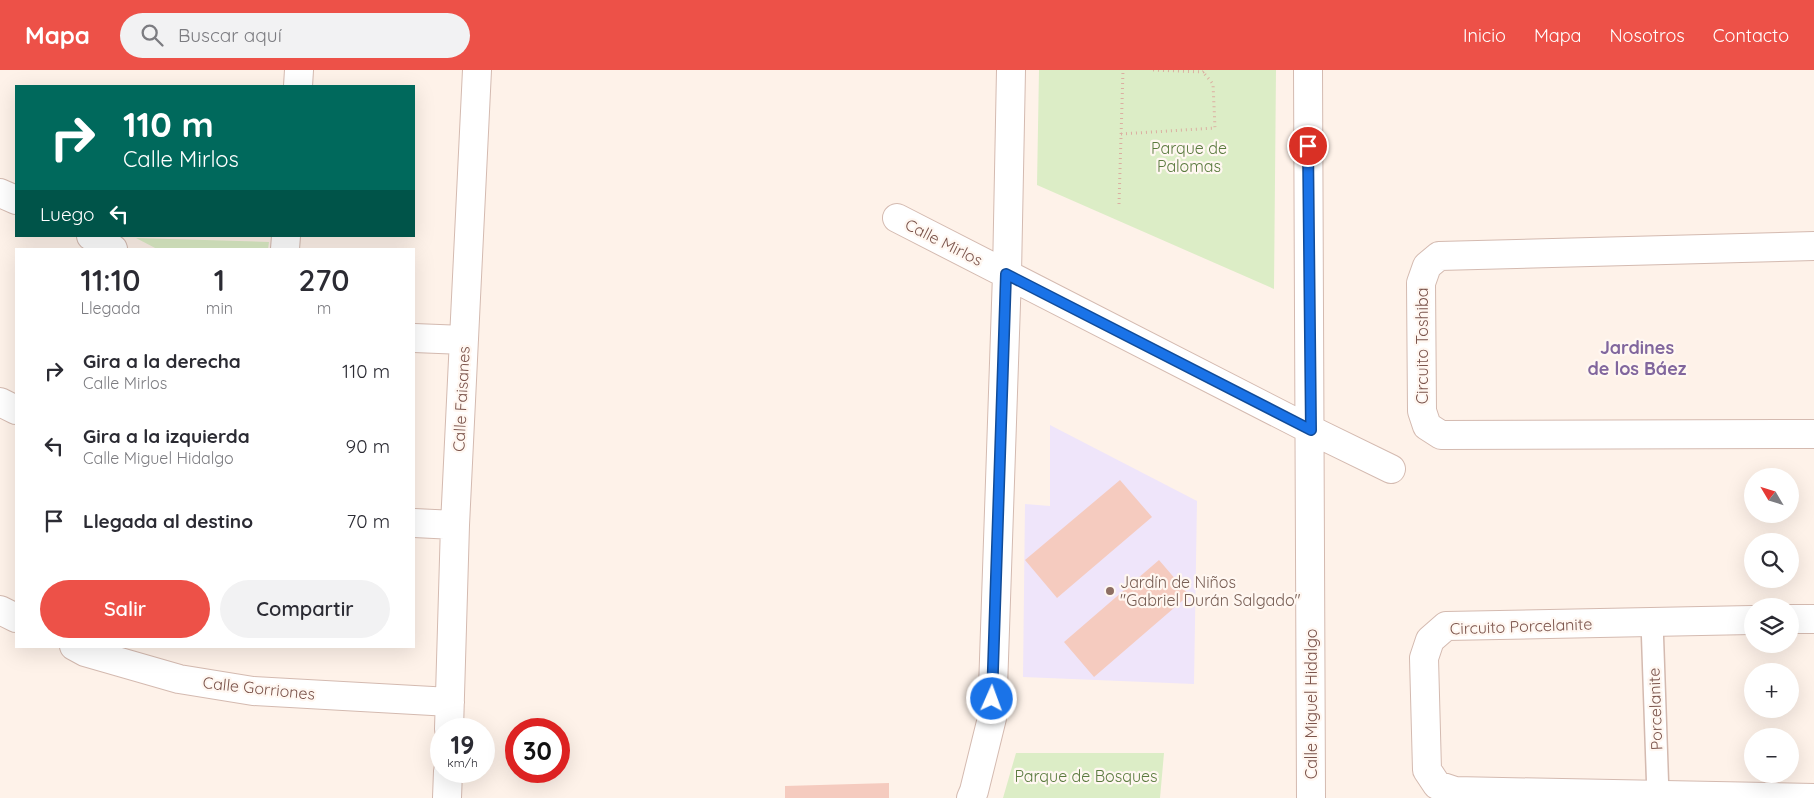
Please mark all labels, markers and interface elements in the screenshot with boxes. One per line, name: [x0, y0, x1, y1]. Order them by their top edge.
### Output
search box: [120, 13, 470, 58]
text: Mapa: [25, 20, 90, 50]
icon: search: [138, 21, 166, 49]
text: Buscar aquí: [178, 23, 282, 47]
text: Inicio: [1463, 24, 1506, 47]
text: Mapa: [1534, 24, 1582, 47]
text: Nosotros: [1610, 24, 1685, 47]
text: Contacto: [1713, 24, 1789, 47]
text: 110 m: [123, 102, 214, 146]
icon: right: [40, 105, 105, 170]
pin: [1287, 125, 1329, 167]
icon: arrive: [1294, 132, 1322, 160]
park label: Parque de Palomas: [1151, 138, 1227, 176]
text: Calle Mirlos: [123, 145, 239, 173]
icon: left: [105, 200, 133, 228]
text: Luego: [40, 202, 95, 226]
street label: Calle Mirlos: [902, 214, 986, 270]
text: 11:10: [80, 261, 140, 299]
text: 1: [214, 261, 225, 299]
text: 270: [298, 261, 350, 299]
street label: Circuito Toshiba: [1412, 288, 1432, 404]
text: Llegada: [80, 298, 140, 318]
text: min: [206, 298, 233, 318]
text: m: [317, 298, 331, 318]
district label: Jardines de los Báez: [1587, 336, 1687, 380]
street label: Calle Faisanes: [448, 346, 474, 452]
text: Gira a la derecha: [83, 349, 241, 373]
icon: right: [40, 357, 68, 385]
text: 110 m: [342, 359, 390, 383]
text: Calle Mirlos: [83, 373, 167, 393]
text: Gira a la izquierda: [83, 424, 250, 448]
icon: left: [40, 432, 68, 460]
text: 90 m: [346, 434, 390, 458]
text: Calle Miguel Hidalgo: [83, 448, 234, 468]
north arrow: [1744, 468, 1799, 522]
map controls: [1744, 468, 1799, 783]
icon: arrive: [40, 507, 68, 535]
text: Llegada al destino: [83, 509, 253, 533]
text: 70 m: [346, 509, 390, 533]
button: search: [1744, 533, 1799, 588]
place label: Jardín de Niños "Gabriel Durán Salgado": [1120, 572, 1301, 610]
button: Salir: [40, 580, 210, 638]
button: Compartir: [220, 580, 390, 638]
marker: Jardín de Niños "Gabriel Durán Salgado": [1104, 585, 1116, 597]
button: layers: [1744, 598, 1799, 653]
street label: Circuito Porcelanite: [1449, 614, 1593, 638]
street label: Calle Miguel Hidalgo: [1301, 629, 1321, 779]
button: +: [1744, 663, 1799, 718]
street label: Porcelanite: [1644, 667, 1666, 751]
street label: Calle Gorriones: [202, 672, 316, 704]
position arrow: [965, 672, 1017, 724]
speed limit sign: 30: [505, 718, 570, 783]
button: −: [1744, 728, 1799, 783]
text: 19: [451, 729, 474, 760]
text: km/h: [447, 755, 478, 770]
park label: Parque de Bosques: [1014, 766, 1158, 786]

